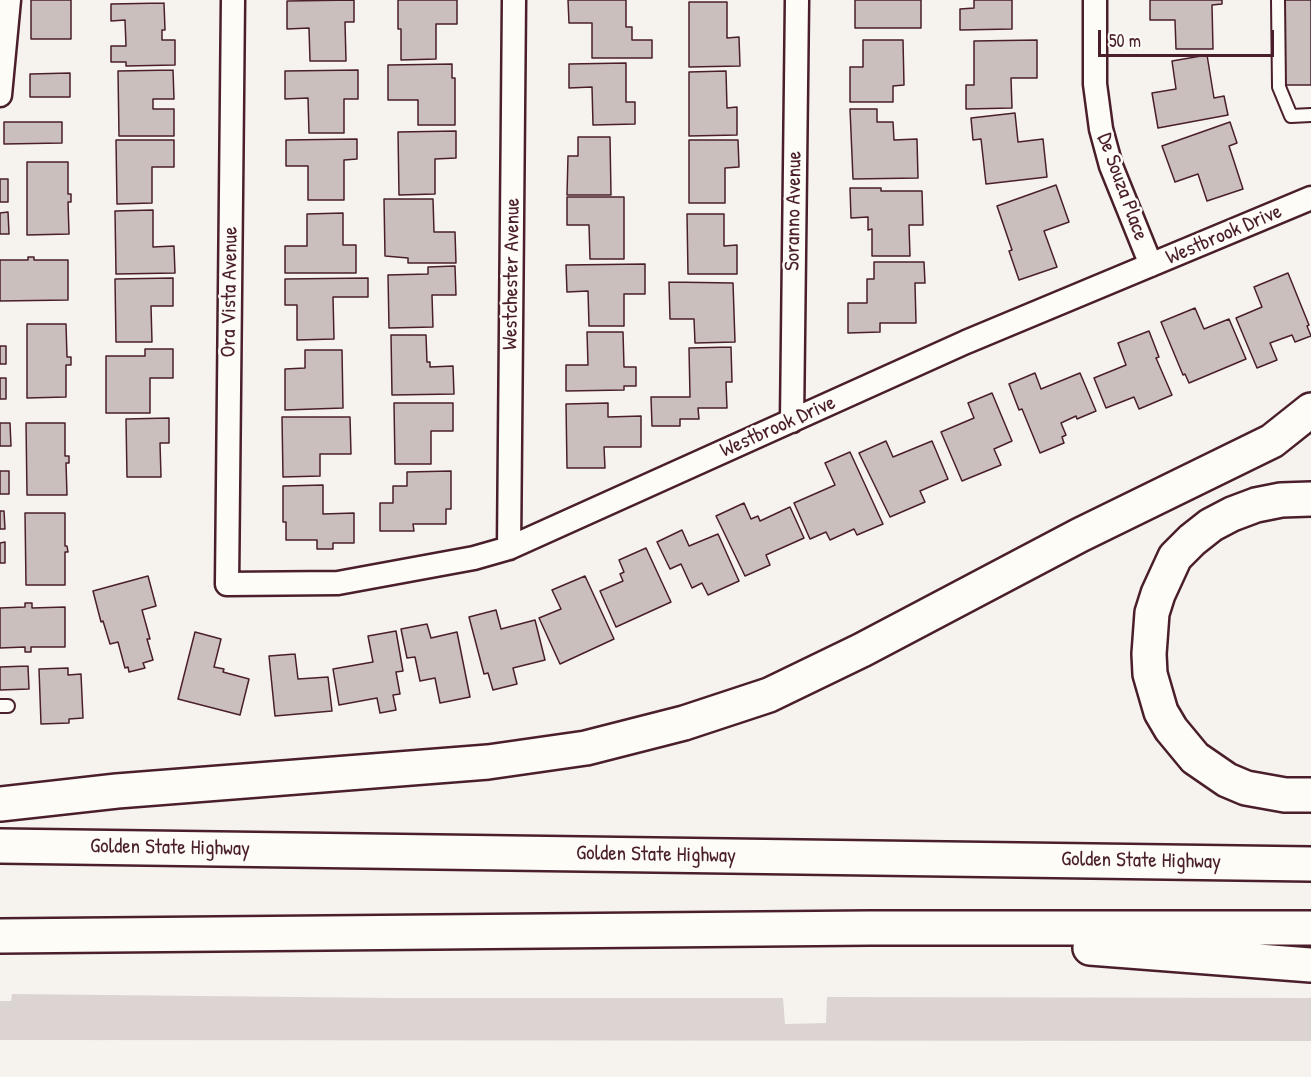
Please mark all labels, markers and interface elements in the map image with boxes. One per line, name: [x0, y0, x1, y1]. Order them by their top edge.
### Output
scale bar: [1101, 18, 1276, 56]
text: 50 m: [1109, 28, 1141, 53]
street label: De Souza Place: [1091, 130, 1153, 244]
street label: Soranno Avenue: [780, 151, 808, 271]
street label: Westchester Avenue: [498, 198, 526, 350]
street label: Westbrook Drive: [1162, 199, 1286, 271]
street label: Ora Vista Avenue: [216, 226, 244, 358]
street label: Westbrook Drive: [717, 390, 839, 464]
street label: Golden State Highway: [90, 834, 250, 862]
street label: Golden State Highway: [576, 841, 736, 869]
street label: Golden State Highway: [1061, 847, 1221, 875]

